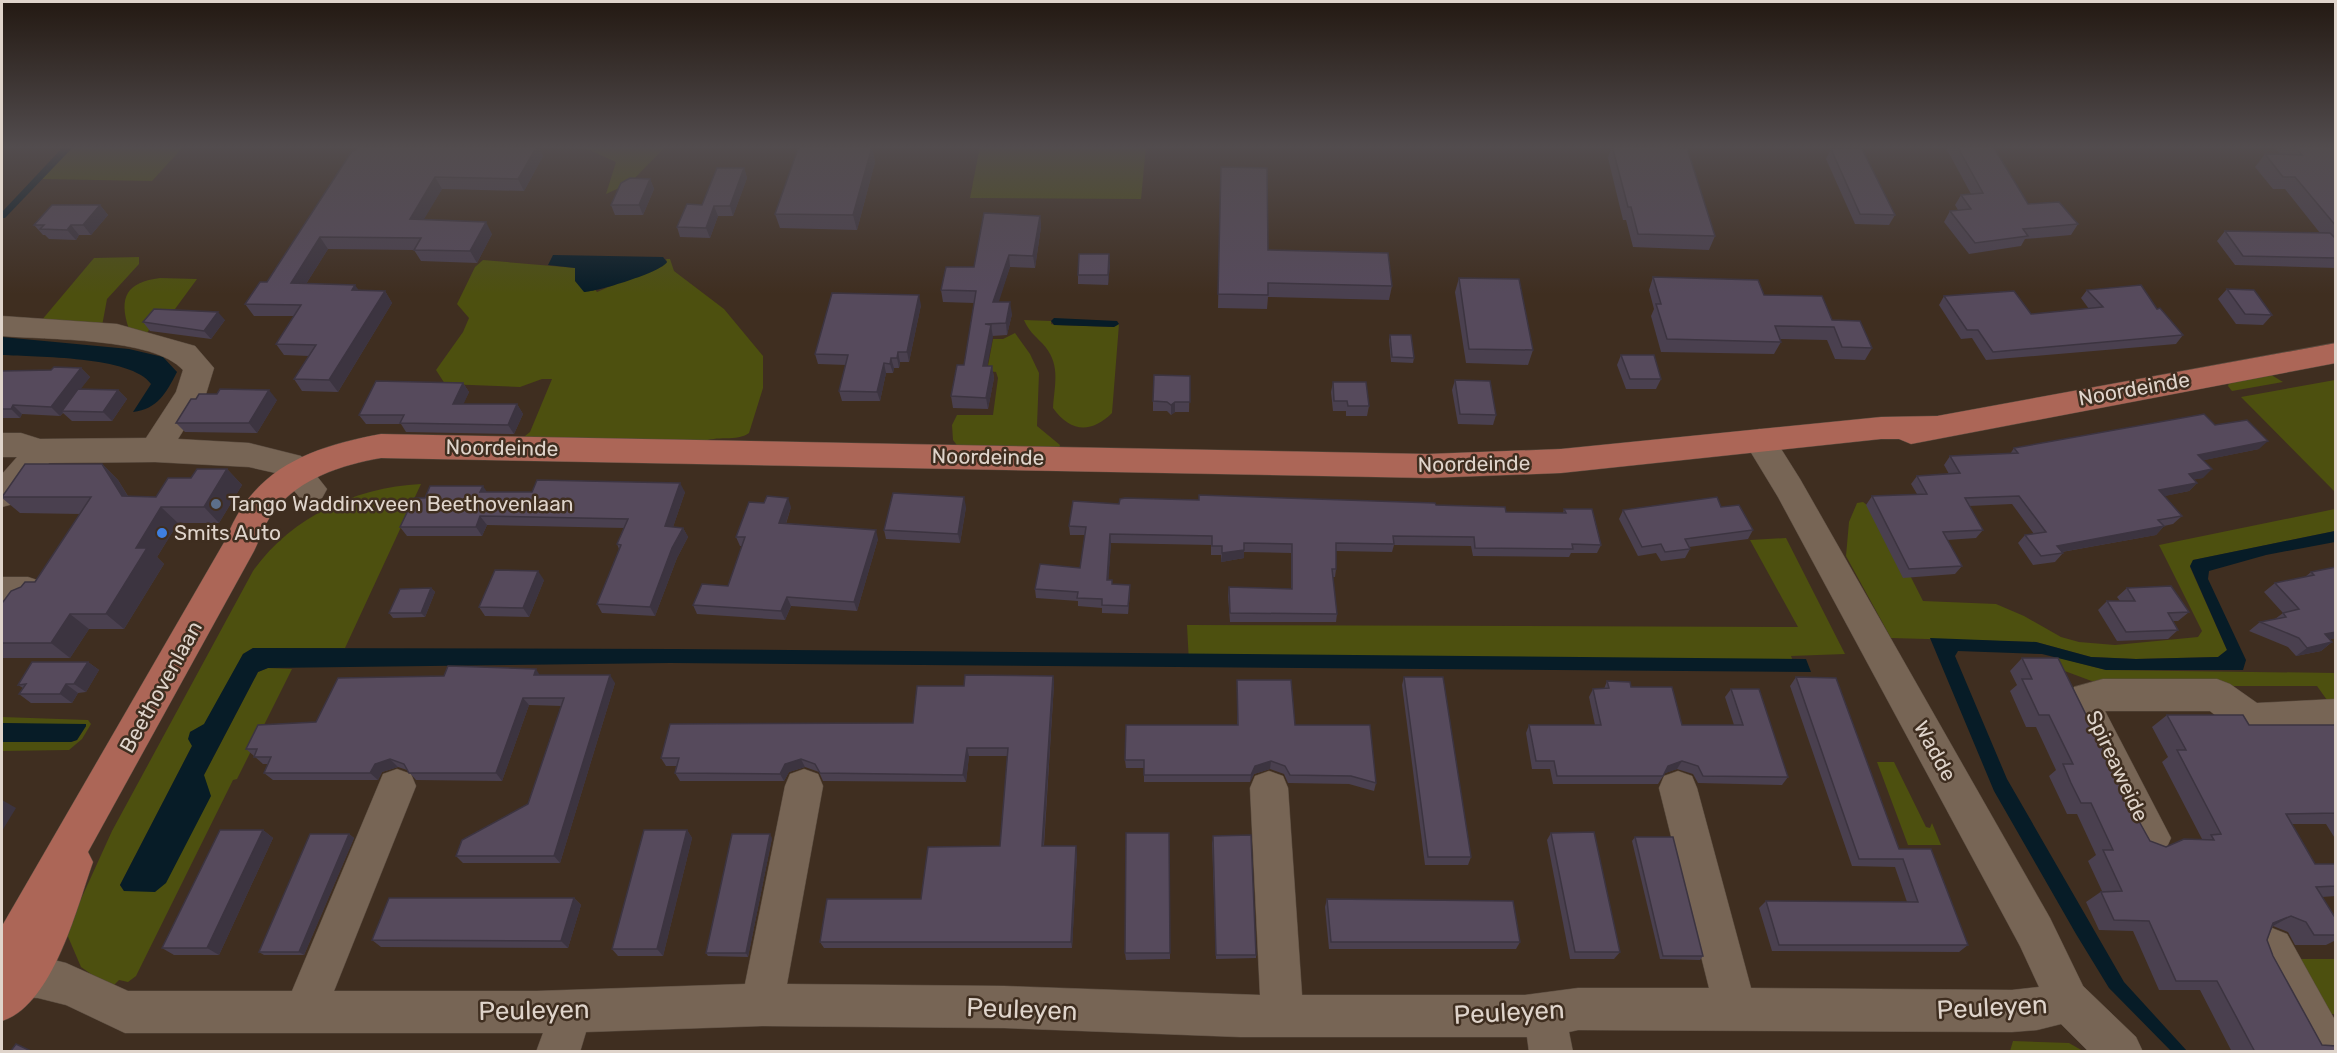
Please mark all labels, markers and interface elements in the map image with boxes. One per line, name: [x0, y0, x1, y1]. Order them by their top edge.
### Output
street label: Noordeinde: [2076, 366, 2192, 411]
street label: Noordeinde: [445, 434, 559, 461]
street label: Noordeinde: [931, 443, 1045, 470]
street label: Noordeinde: [1417, 450, 1531, 477]
place label: Tango Waddinxveen Beethovenlaan: [228, 491, 574, 516]
marker: Tango Waddinxveen Beethovenlaan: [209, 497, 223, 511]
place label: Smits Auto: [174, 520, 281, 545]
marker: Smits Auto: [155, 526, 169, 540]
street label: Beethovenlaan: [114, 616, 207, 757]
street label: Spireaweide: [2081, 706, 2154, 825]
street label: Wadde: [1909, 716, 1962, 785]
street label: Peuleyen: [1936, 989, 2048, 1026]
street label: Peuleyen: [966, 992, 1078, 1027]
street label: Peuleyen: [478, 994, 590, 1027]
street label: Peuleyen: [1453, 994, 1565, 1031]

